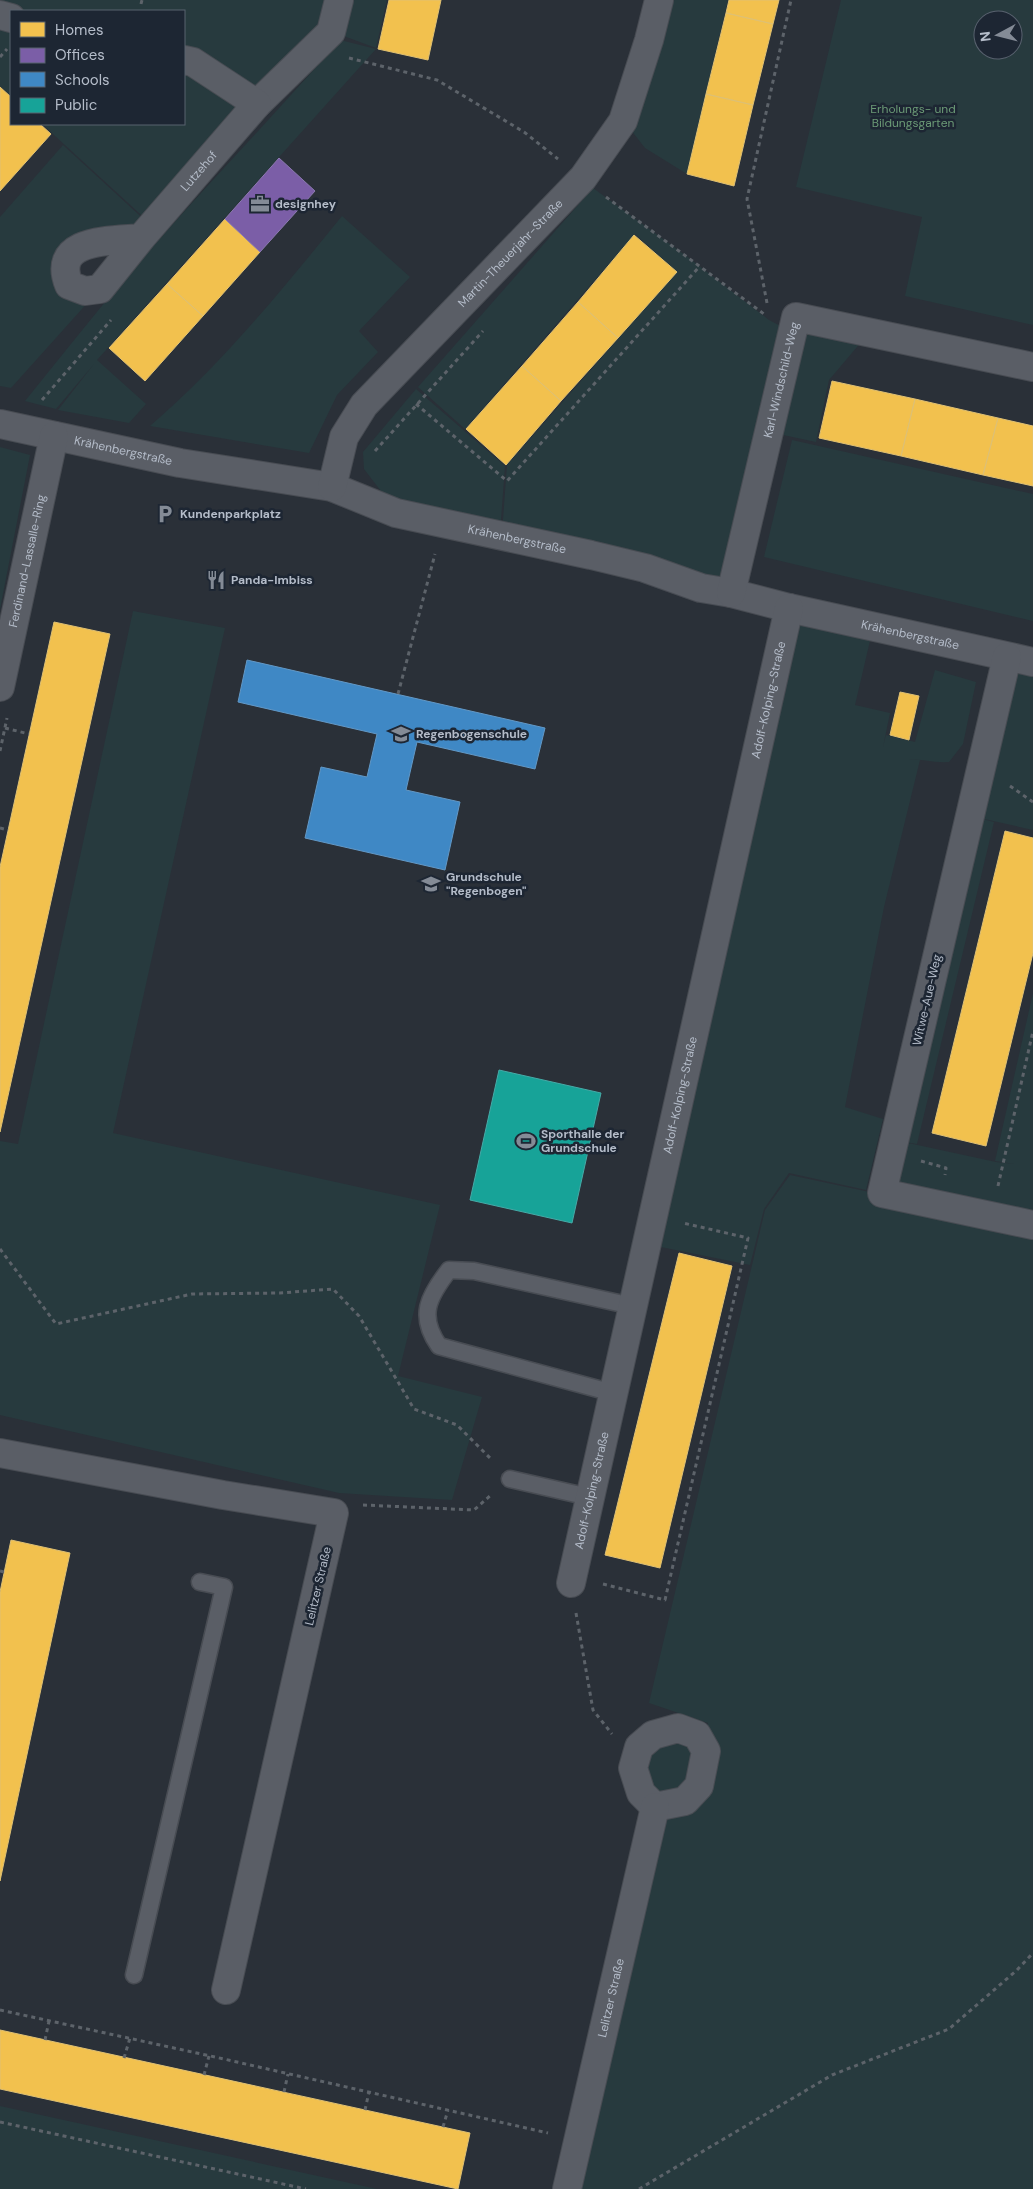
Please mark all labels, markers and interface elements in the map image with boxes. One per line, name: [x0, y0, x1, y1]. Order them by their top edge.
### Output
legend: [10, 10, 185, 125]
north arrow: [973, 10, 1023, 60]
text: Homes: [55, 20, 104, 40]
text: N: [976, 30, 995, 43]
text: Offices: [55, 45, 105, 65]
text: Schools: [55, 70, 110, 90]
text: Public: [55, 95, 97, 115]
park label: Erholungs- und Bildungsgarten: [870, 101, 956, 131]
street label: Lutzehof: [177, 148, 221, 195]
office icon: designhey: [249, 193, 271, 215]
place label: designhey: [275, 196, 337, 212]
street label: Martin-Theuerjahr-Straße: [454, 196, 567, 311]
street label: Karl-Windschild-Weg: [760, 320, 803, 440]
street label: Krähenbergstraße: [73, 432, 174, 469]
street label: Ferdinand-Lassalle-Ring: [5, 493, 49, 629]
parking icon: Kundenparkplatz: [154, 503, 176, 525]
place label: Kundenparkplatz: [180, 506, 281, 522]
street label: Krähenbergstraße: [467, 521, 568, 557]
restaurant icon: Panda-Imbiss: [205, 569, 227, 591]
place label: Panda-Imbiss: [231, 572, 313, 588]
street label: Krähenbergstraße: [860, 616, 961, 653]
street label: Adolf-Kolping-Straße: [748, 639, 789, 760]
school or university icon: Regenbogenschule: [390, 723, 412, 745]
place label: Regenbogenschule: [416, 726, 527, 742]
place label: Grundschule "Regenbogen": [446, 869, 526, 899]
school or university icon: Grundschule "Regenbogen": [420, 873, 442, 895]
street label: Witwe-Aue-Weg: [909, 953, 945, 1047]
street label: Adolf-Kolping-Straße: [659, 1035, 701, 1155]
place label: Sporthalle der Grundschule: [541, 1126, 625, 1156]
sports icon: Sporthalle der Grundschule: [515, 1130, 537, 1152]
street label: Adolf-Kolping-Straße: [571, 1430, 613, 1550]
street label: Lelitzer Straße: [301, 1545, 335, 1627]
street label: Lelitzer Straße: [594, 1957, 628, 2039]

